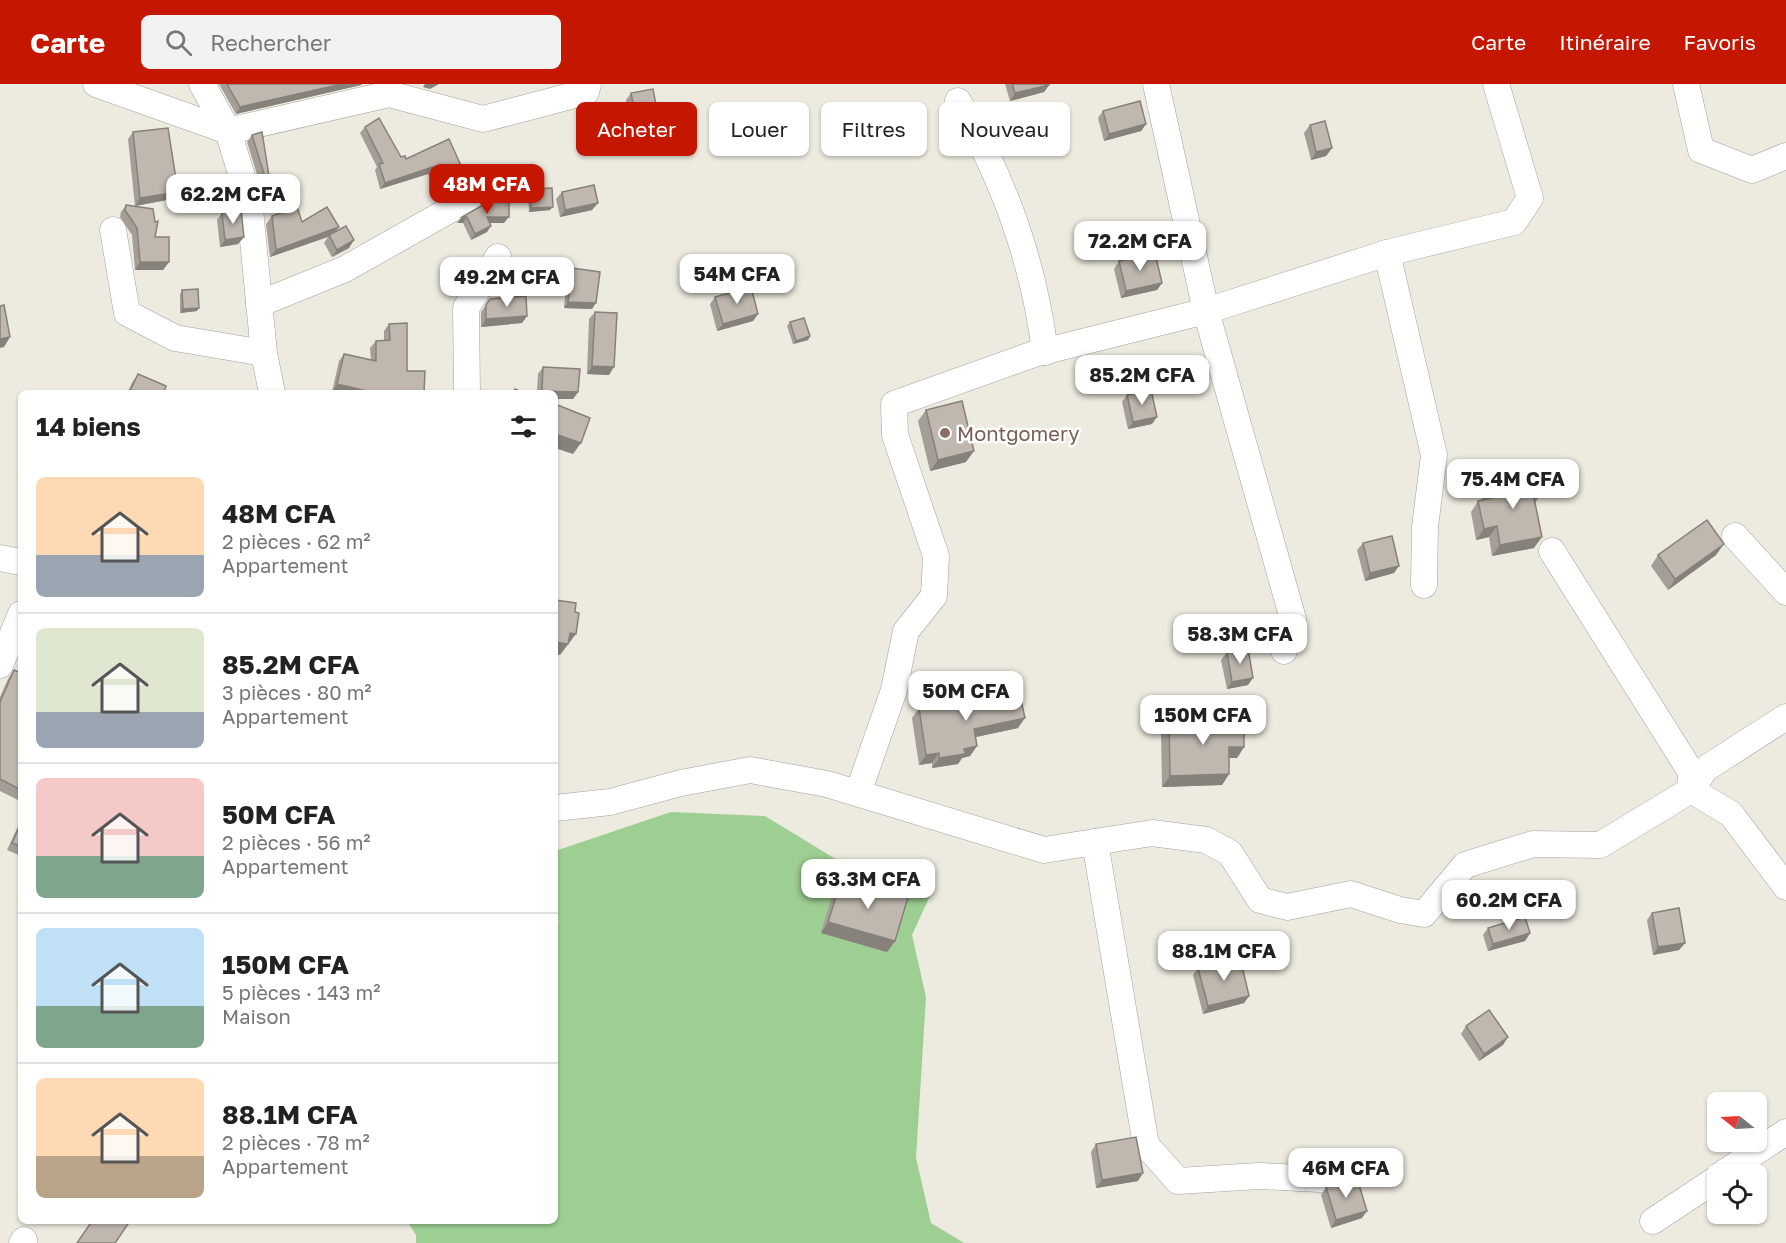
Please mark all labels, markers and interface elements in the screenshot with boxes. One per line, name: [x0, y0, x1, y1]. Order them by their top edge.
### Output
search box: [141, 15, 561, 69]
text: Carte: [30, 26, 105, 59]
icon: search: [162, 26, 195, 59]
text: Rechercher: [210, 29, 331, 56]
text: Carte: [1471, 29, 1526, 55]
text: Itinéraire: [1559, 29, 1651, 55]
text: Favoris: [1684, 29, 1756, 55]
chip: Acheter: [576, 102, 697, 156]
chip: Louer: [709, 102, 809, 156]
chip: Filtres: [821, 102, 927, 156]
chip: Nouveau: [939, 102, 1070, 156]
pin: 48M CFA: [432, 164, 542, 215]
text: 48M CFA: [443, 171, 531, 195]
pin: 62.2M CFA: [164, 174, 302, 225]
text: 62.2M CFA: [180, 181, 286, 205]
pin: 72.2M CFA: [1071, 221, 1209, 272]
text: 72.2M CFA: [1088, 228, 1192, 252]
pin: 54M CFA: [682, 254, 792, 305]
pin: 49.2M CFA: [438, 257, 576, 308]
text: 54M CFA: [694, 261, 780, 285]
text: 49.2M CFA: [454, 264, 560, 288]
pin: 85.2M CFA: [1073, 355, 1211, 406]
text: 85.2M CFA: [1089, 362, 1195, 386]
icon: filters: [507, 410, 540, 443]
text: 14 biens: [36, 411, 141, 442]
place label: Montgomery: [957, 421, 1080, 445]
marker: Montgomery: [938, 426, 952, 440]
pin: 75.4M CFA: [1444, 459, 1582, 510]
text: 75.4M CFA: [1461, 466, 1565, 490]
text: 48M CFA: [222, 498, 336, 529]
icon: home: [84, 501, 156, 573]
text: 2 pièces · 62 m²: [222, 529, 371, 553]
text: Appartement: [222, 553, 349, 577]
pin: 58.3M CFA: [1171, 614, 1309, 665]
text: 58.3M CFA: [1187, 621, 1293, 645]
text: 85.2M CFA: [222, 649, 359, 680]
icon: home: [84, 652, 156, 724]
pin: 50M CFA: [911, 671, 1021, 722]
text: 50M CFA: [922, 678, 1010, 702]
text: 3 pièces · 80 m²: [222, 680, 372, 704]
pin: 150M CFA: [1141, 695, 1265, 746]
text: 150M CFA: [1154, 702, 1252, 726]
text: Appartement: [222, 704, 349, 728]
text: 50M CFA: [222, 799, 336, 830]
icon: home: [84, 802, 156, 874]
text: 2 pièces · 56 m²: [222, 830, 371, 854]
text: Appartement: [222, 854, 349, 878]
pin: 63.3M CFA: [799, 859, 937, 910]
text: 63.3M CFA: [815, 866, 921, 890]
pin: 60.2M CFA: [1440, 880, 1578, 931]
text: 60.2M CFA: [1456, 887, 1562, 911]
pin: 88.1M CFA: [1155, 931, 1293, 982]
text: 88.1M CFA: [1172, 938, 1276, 962]
text: 150M CFA: [222, 949, 349, 980]
icon: home: [84, 952, 156, 1024]
text: 5 pièces · 143 m²: [222, 980, 380, 1004]
text: Maison: [222, 1004, 291, 1028]
north arrow: [1707, 1092, 1767, 1152]
map controls: [1707, 1092, 1767, 1224]
text: 88.1M CFA: [222, 1099, 358, 1130]
icon: home: [84, 1102, 156, 1174]
text: 2 pièces · 78 m²: [222, 1130, 370, 1154]
pin: 46M CFA: [1291, 1148, 1401, 1199]
text: Appartement: [222, 1154, 349, 1178]
text: 46M CFA: [1302, 1155, 1390, 1179]
button: locate: [1707, 1164, 1767, 1224]

